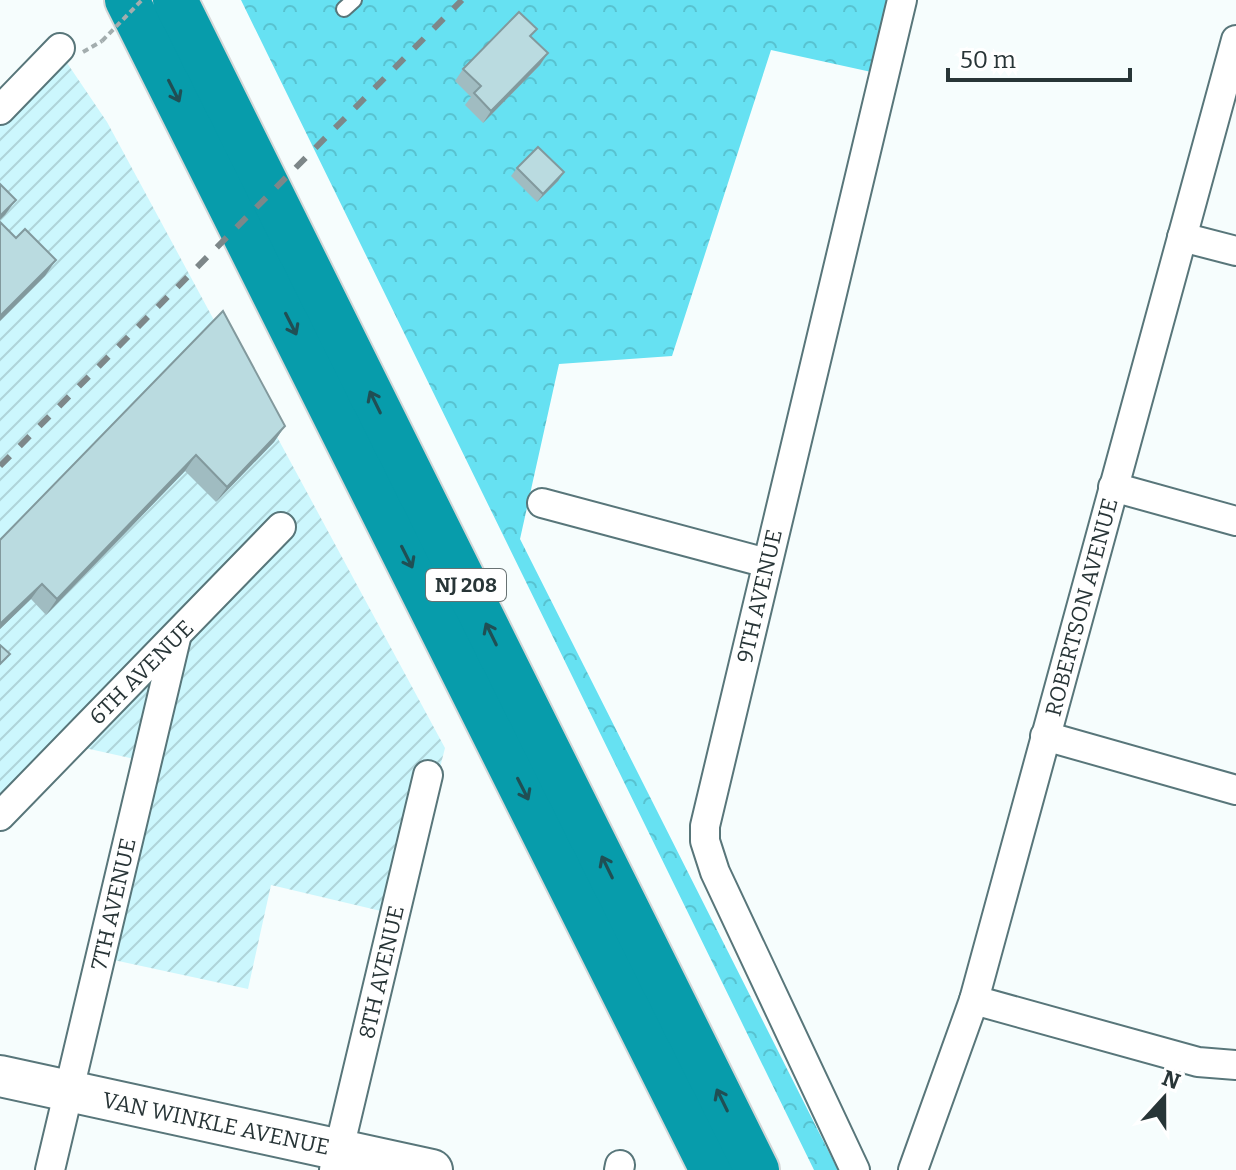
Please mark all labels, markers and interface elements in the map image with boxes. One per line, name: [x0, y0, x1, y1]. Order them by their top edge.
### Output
scale bar: [948, 32, 1130, 82]
text: 50 m: [960, 46, 1016, 74]
one-way arrow: [167, 79, 183, 103]
one-way arrow: [283, 311, 299, 335]
one-way arrow: [367, 390, 383, 414]
street label: ROBERTSON AVENUE: [1039, 495, 1124, 719]
street label: 9TH AVENUE: [731, 527, 788, 666]
one-way arrow: [399, 544, 415, 568]
road number: NJ 208: [426, 569, 506, 601]
street label: 6TH AVENUE: [84, 615, 199, 730]
one-way arrow: [483, 623, 498, 647]
one-way arrow: [515, 777, 531, 801]
street label: 7TH AVENUE: [85, 836, 142, 973]
one-way arrow: [598, 856, 614, 880]
street label: 8TH AVENUE: [353, 903, 410, 1041]
north arrow: [1124, 1058, 1204, 1138]
text: N: [1158, 1064, 1184, 1095]
street label: VAN WINKLE AVENUE: [100, 1086, 332, 1161]
one-way arrow: [714, 1089, 730, 1113]

